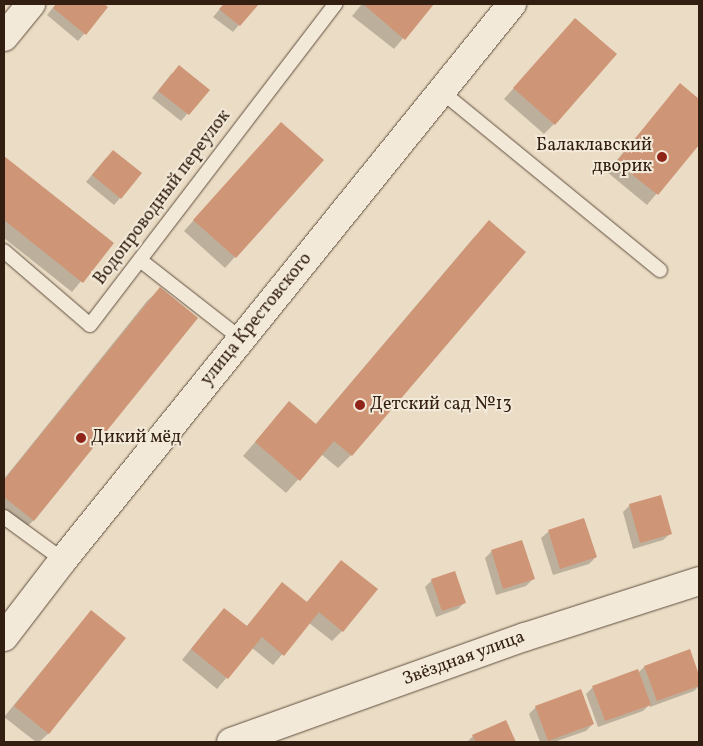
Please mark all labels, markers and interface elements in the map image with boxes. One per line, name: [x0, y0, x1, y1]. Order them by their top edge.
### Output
street label: Водопроводный переулок: [90, 106, 236, 290]
place label: Балаклавский дворик: [536, 136, 652, 178]
marker: Балаклавский дворик: [656, 151, 668, 163]
street label: улица Крестовского: [197, 249, 317, 391]
place label: Детский сад №13: [370, 394, 512, 416]
marker: Детский сад №13: [354, 399, 366, 411]
place label: Дикий мёд: [91, 427, 181, 449]
marker: Дикий мёд: [75, 432, 87, 444]
street label: Звёздная улица: [400, 627, 528, 691]

